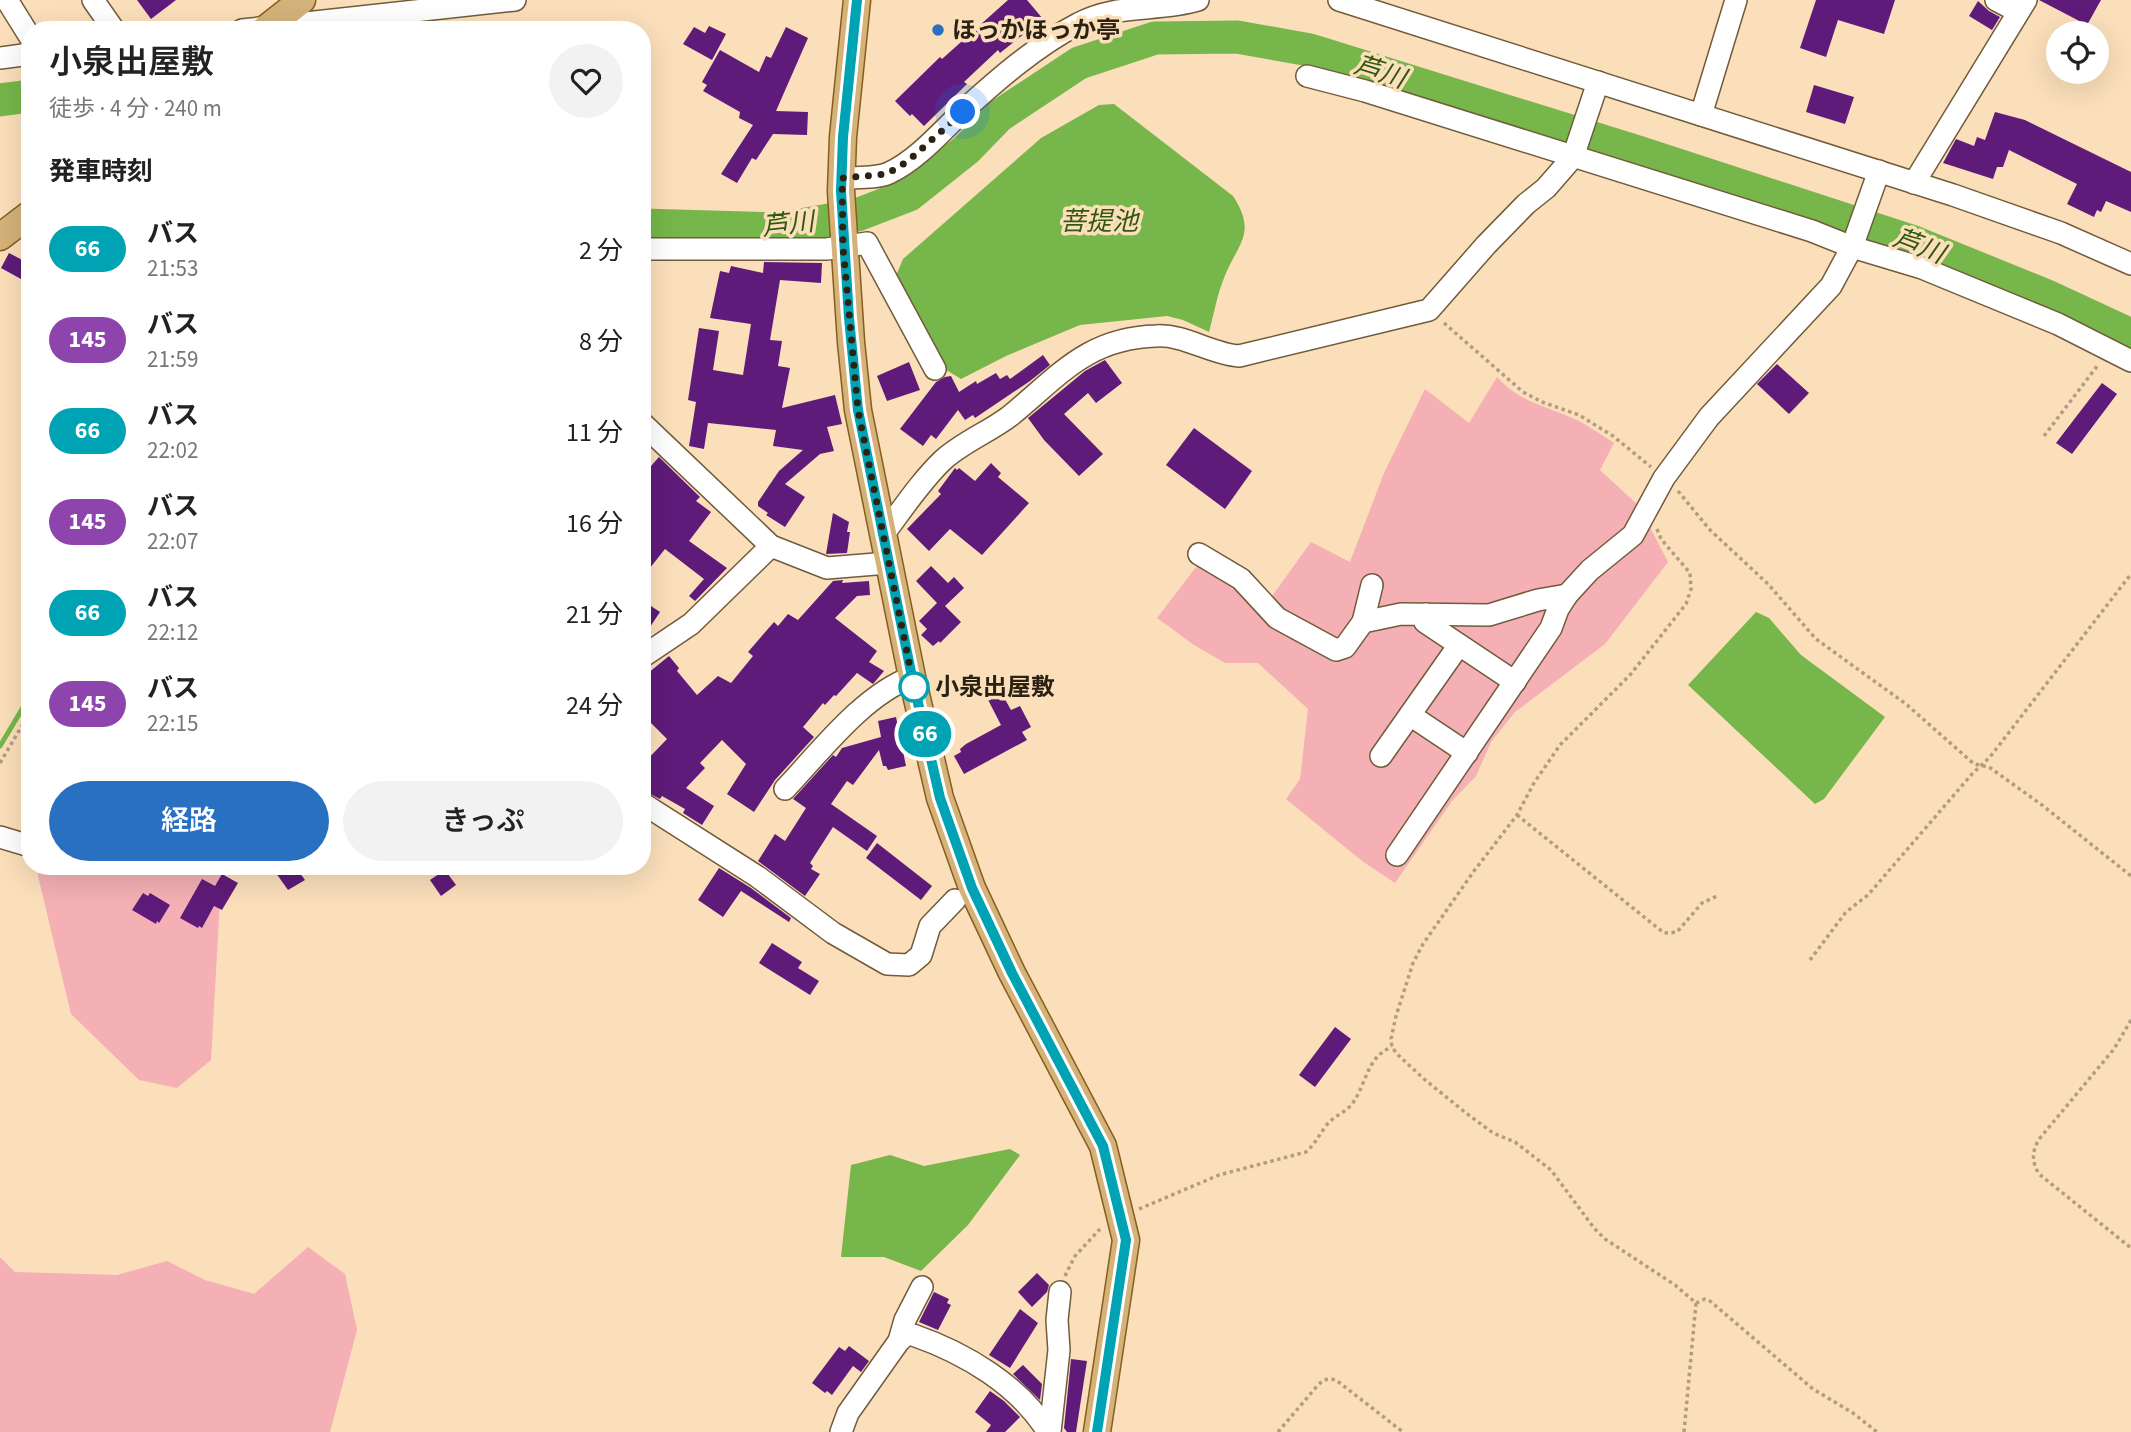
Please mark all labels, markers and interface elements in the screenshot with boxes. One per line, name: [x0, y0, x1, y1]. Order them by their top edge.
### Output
place label: ほっかほっか亭: [952, 13, 1120, 48]
map controls: [2046, 21, 2109, 84]
button: locate: [2046, 21, 2109, 84]
marker: ほっかほっか亭: [930, 22, 946, 38]
text: 小泉出屋敷: [49, 39, 214, 86]
button: heart: [549, 44, 623, 118]
water label: 芦川: [1350, 46, 1413, 99]
text: 徒歩 · 4 分 · 240 m: [49, 92, 222, 125]
your location: [945, 94, 980, 129]
text: 発車時刻: [49, 153, 153, 190]
water label: 芦川: [760, 203, 819, 245]
water label: 菩提池: [1060, 203, 1141, 240]
text: バス: [147, 215, 199, 252]
water label: 芦川: [1888, 219, 1953, 274]
text: 66: [75, 231, 100, 266]
text: 2 分: [579, 232, 623, 269]
text: 21:53: [147, 252, 198, 285]
text: バス: [147, 306, 199, 343]
text: 145: [68, 322, 107, 357]
text: 8 分: [579, 323, 623, 360]
text: 21:59: [147, 343, 198, 376]
text: バス: [147, 397, 199, 434]
text: 66: [75, 413, 100, 448]
text: 11 分: [566, 414, 623, 451]
text: 22:02: [147, 434, 198, 467]
text: バス: [147, 488, 199, 525]
text: 145: [68, 504, 107, 539]
text: 16 分: [566, 505, 623, 542]
text: 22:07: [147, 525, 198, 558]
text: バス: [147, 579, 199, 616]
text: 66: [75, 595, 100, 630]
text: 21 分: [566, 596, 623, 633]
text: 22:12: [147, 616, 198, 649]
text: バス: [147, 670, 199, 707]
place label: 小泉出屋敷: [935, 670, 1055, 705]
marker: 小泉出屋敷: [899, 672, 929, 702]
text: 145: [68, 686, 107, 721]
text: 24 分: [566, 687, 623, 724]
text: 22:15: [147, 707, 198, 740]
line badge: 66: [894, 711, 956, 757]
text: 66: [912, 716, 938, 751]
button: 経路: [49, 781, 329, 861]
button: きっぷ: [343, 781, 623, 861]

